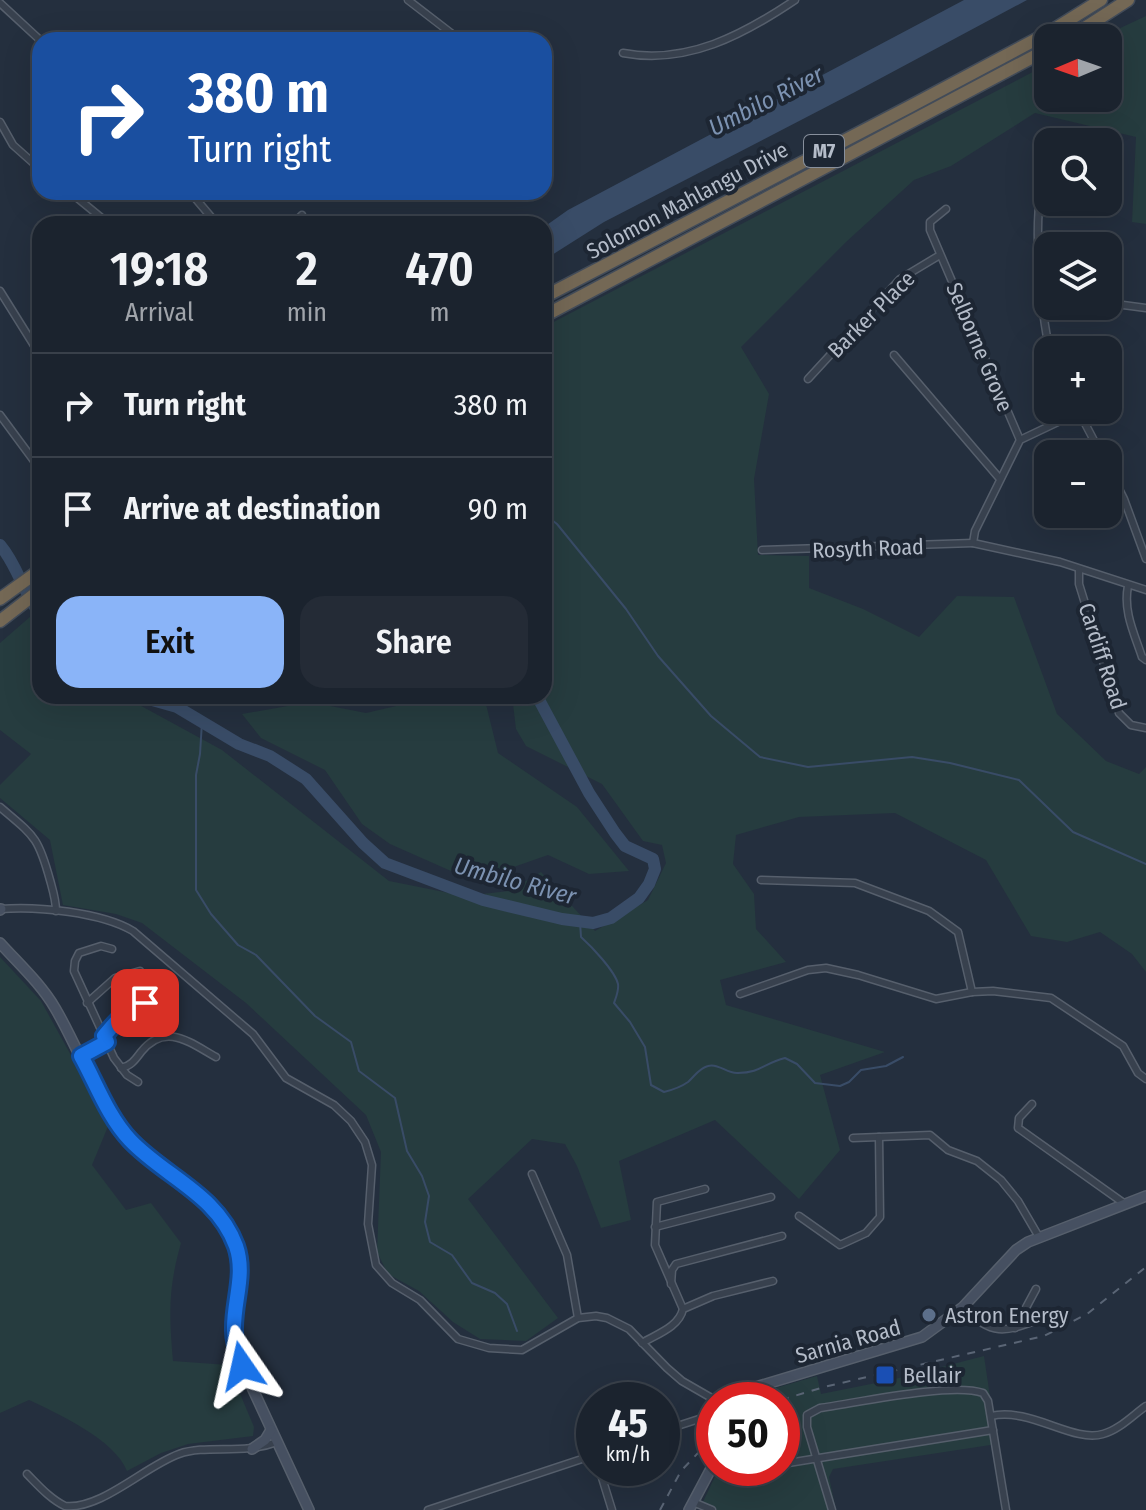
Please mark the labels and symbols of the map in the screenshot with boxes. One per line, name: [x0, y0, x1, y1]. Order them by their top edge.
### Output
north arrow: [1034, 24, 1122, 112]
water label: Umbilo River: [704, 60, 829, 142]
road number: M7: [804, 135, 844, 167]
street label: Solomon Mahlangu Drive: [582, 136, 793, 265]
street label: Barker Place: [822, 265, 920, 363]
street label: Selborne Grove: [940, 278, 1019, 416]
street label: Rosyth Road: [812, 533, 924, 564]
street label: Cardiff Road: [1073, 599, 1132, 713]
water label: Umbilo River: [451, 851, 580, 911]
pin: [111, 969, 179, 1037]
place label: Astron Energy: [945, 1302, 1069, 1329]
marker: Astron Energy: [920, 1306, 938, 1324]
street label: Sarnia Road: [792, 1314, 904, 1369]
position arrow: [200, 1324, 284, 1408]
place label: Bellair: [903, 1362, 962, 1389]
marker: Bellair: [874, 1364, 896, 1386]
speed limit sign: 50: [696, 1382, 800, 1486]

